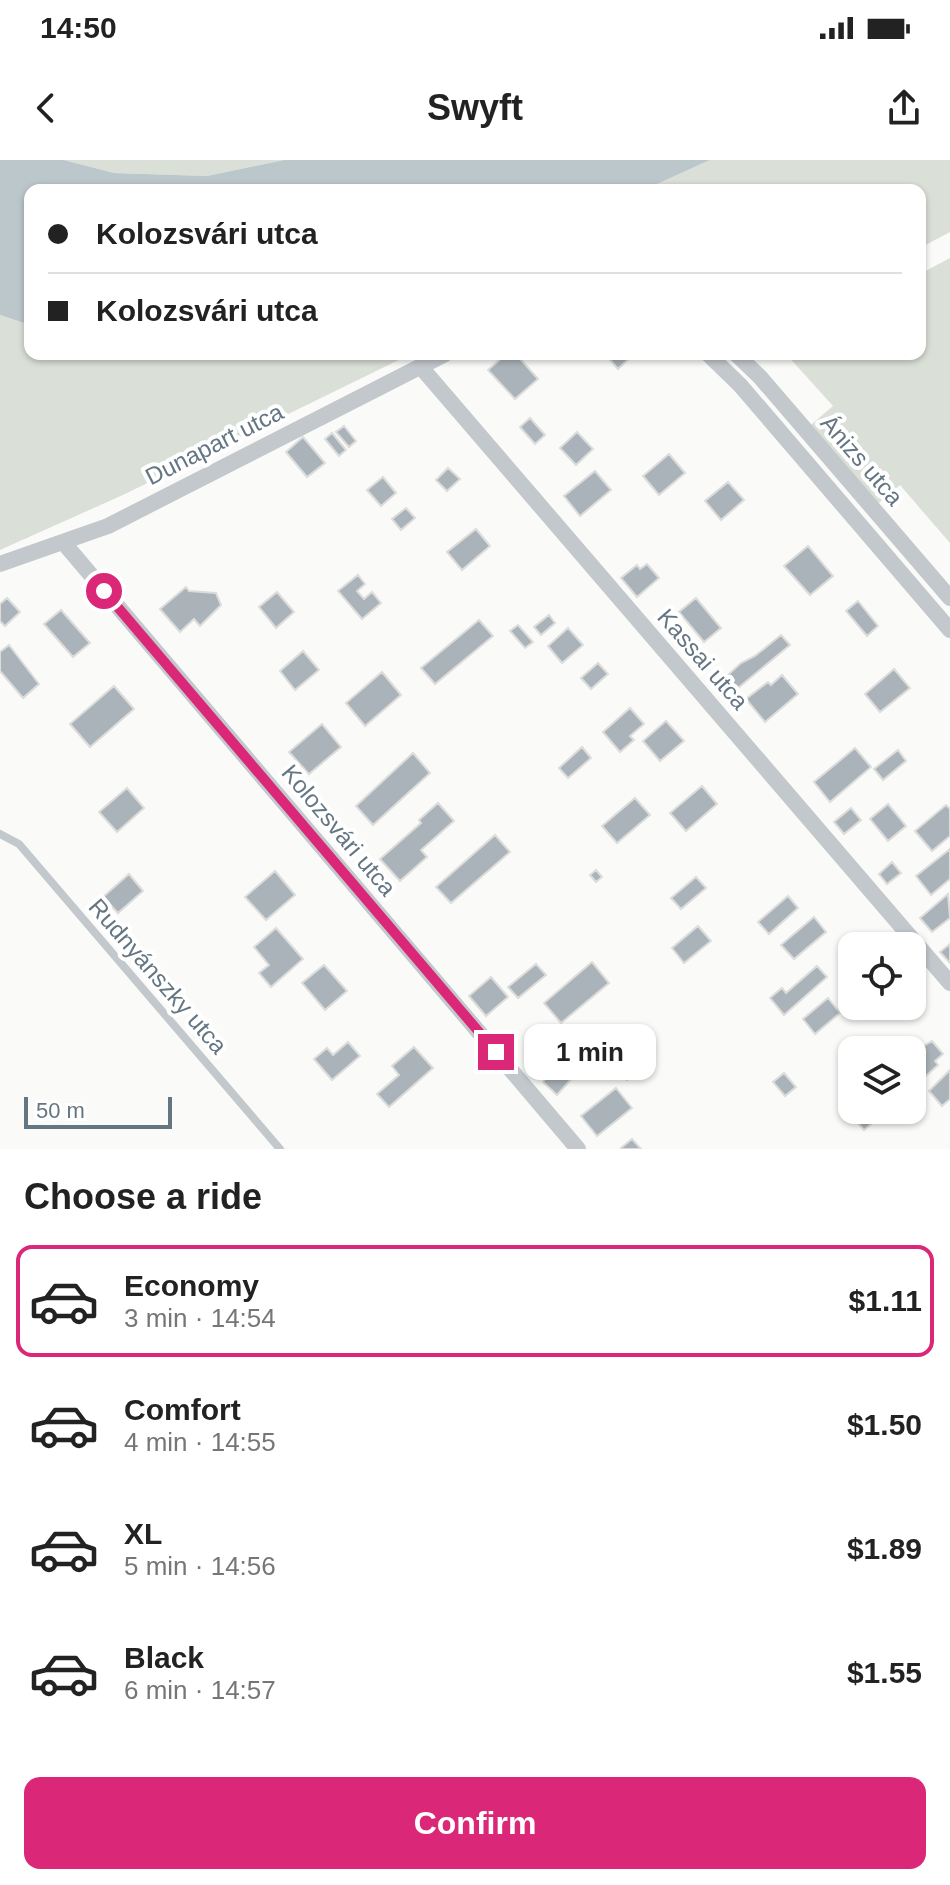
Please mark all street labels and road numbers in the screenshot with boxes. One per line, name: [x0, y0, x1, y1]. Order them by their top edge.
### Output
street label: Dunapart utca: [141, 397, 288, 490]
street label: Ánizs utca: [815, 409, 909, 511]
street label: Kassai utca: [652, 603, 754, 715]
street label: Kolozsvári utca: [276, 759, 402, 902]
street label: Rudnyánszky utca: [83, 893, 233, 1059]

